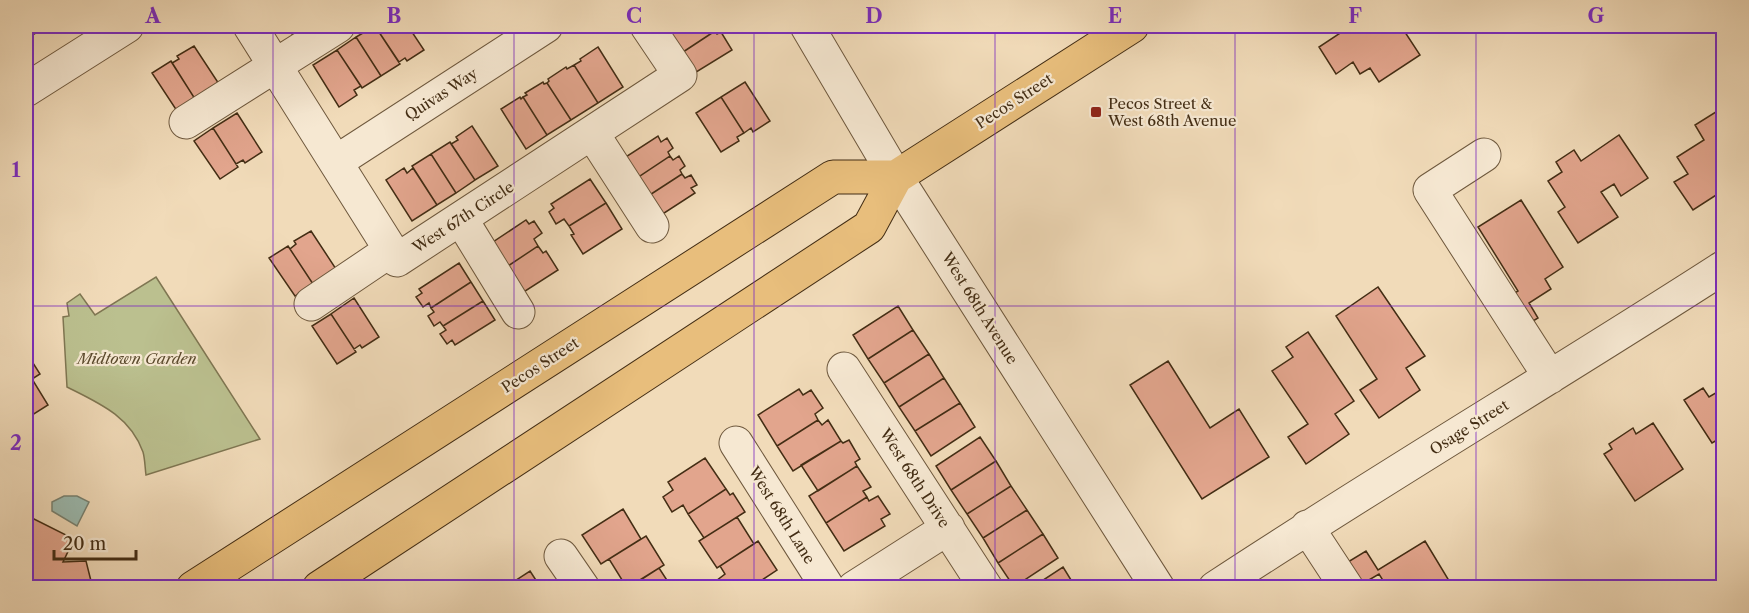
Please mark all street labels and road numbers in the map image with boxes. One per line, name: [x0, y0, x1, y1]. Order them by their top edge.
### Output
street label: Quivas Way: [401, 63, 481, 124]
street label: Pecos Street: [972, 69, 1057, 133]
street label: West 67th Circle: [408, 177, 517, 257]
street label: West 68th Avenue: [937, 248, 1022, 367]
street label: Pecos Street: [498, 333, 583, 397]
street label: Osage Street: [1426, 395, 1513, 459]
street label: West 68th Drive: [875, 424, 954, 531]
street label: West 68th Lane: [744, 462, 820, 567]

